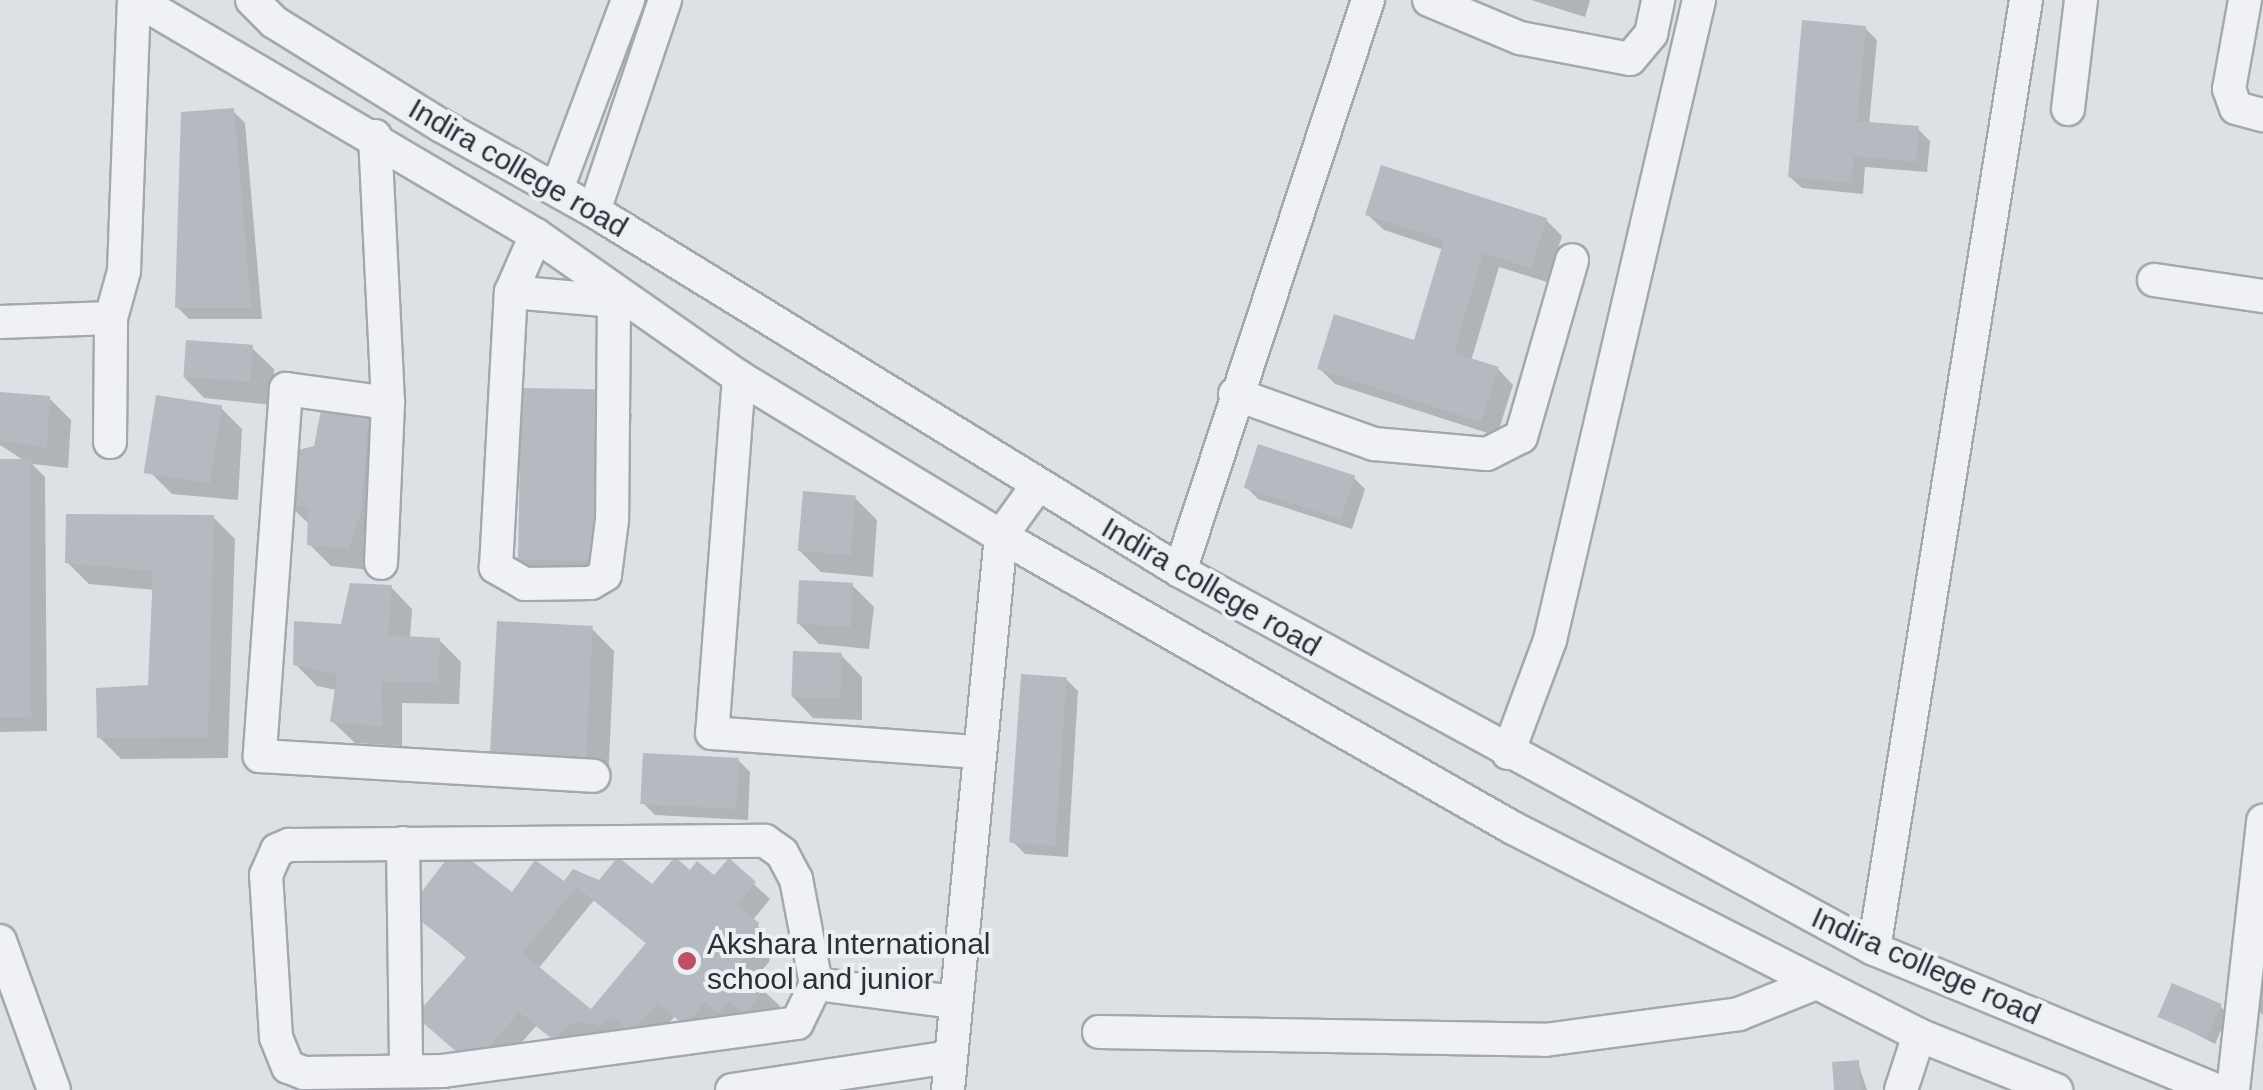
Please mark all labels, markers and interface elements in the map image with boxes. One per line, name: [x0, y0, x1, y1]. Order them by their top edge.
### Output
street label: Indira college road: [402, 91, 634, 245]
street label: Indira college road: [1095, 510, 1327, 664]
street label: Indira college road: [1806, 899, 2046, 1033]
place label: Akshara International school and junior: [707, 926, 991, 996]
marker: Akshara International school and junior: [676, 950, 698, 972]

